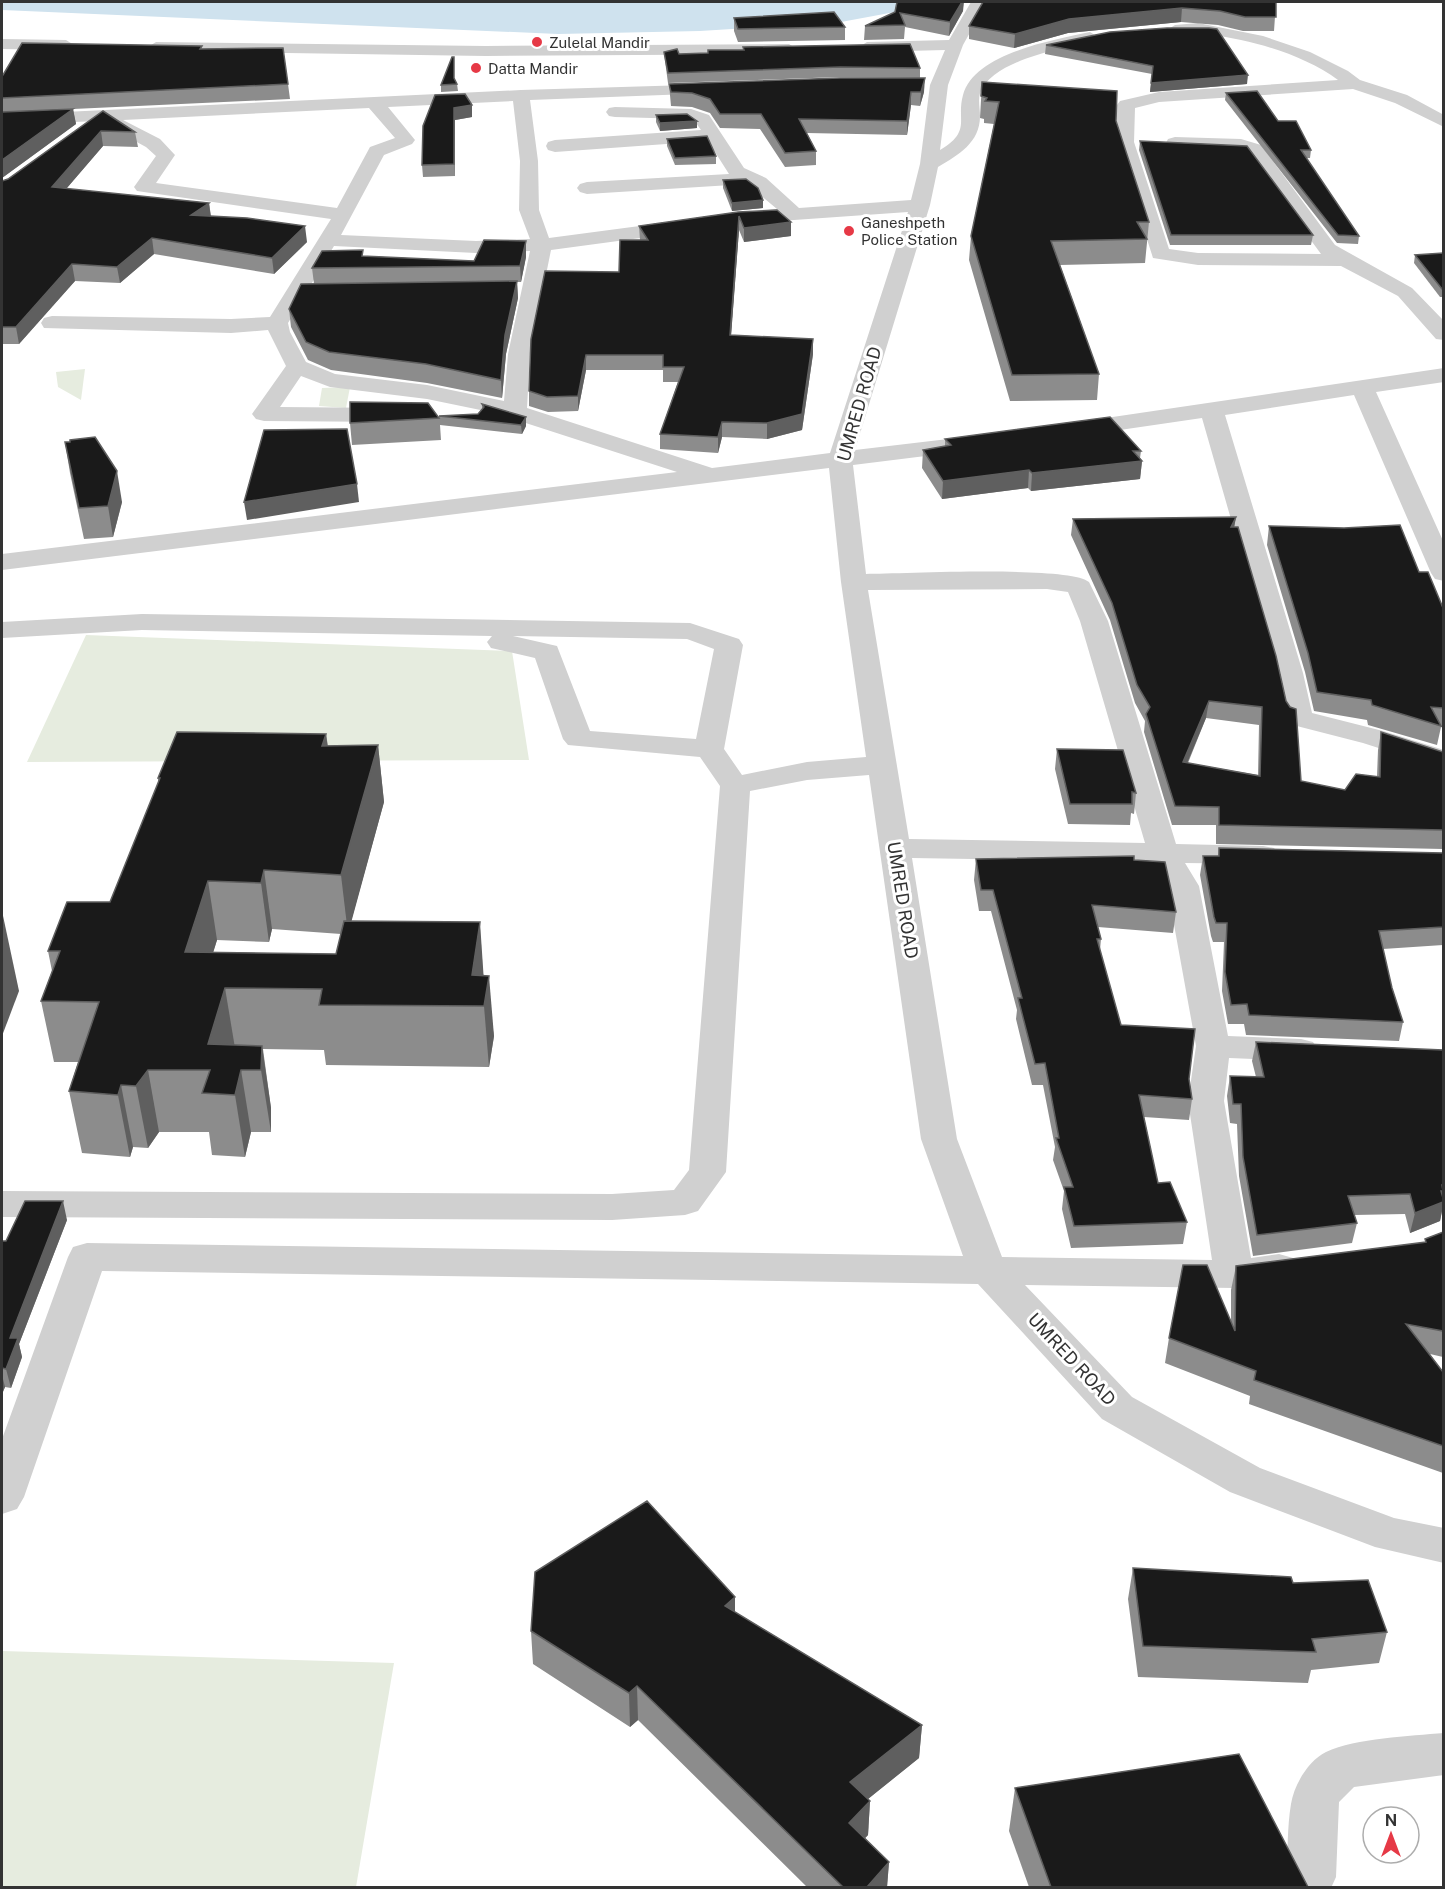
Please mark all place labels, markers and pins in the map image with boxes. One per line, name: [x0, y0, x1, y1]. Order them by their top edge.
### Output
place label: Zulelal Mandir: [549, 34, 650, 51]
marker: Zulelal Mandir: [530, 35, 544, 49]
place label: Datta Mandir: [488, 60, 578, 77]
marker: Datta Mandir: [469, 61, 483, 75]
place label: Ganeshpeth Police Station: [861, 214, 957, 248]
marker: Ganeshpeth Police Station: [842, 224, 856, 238]

